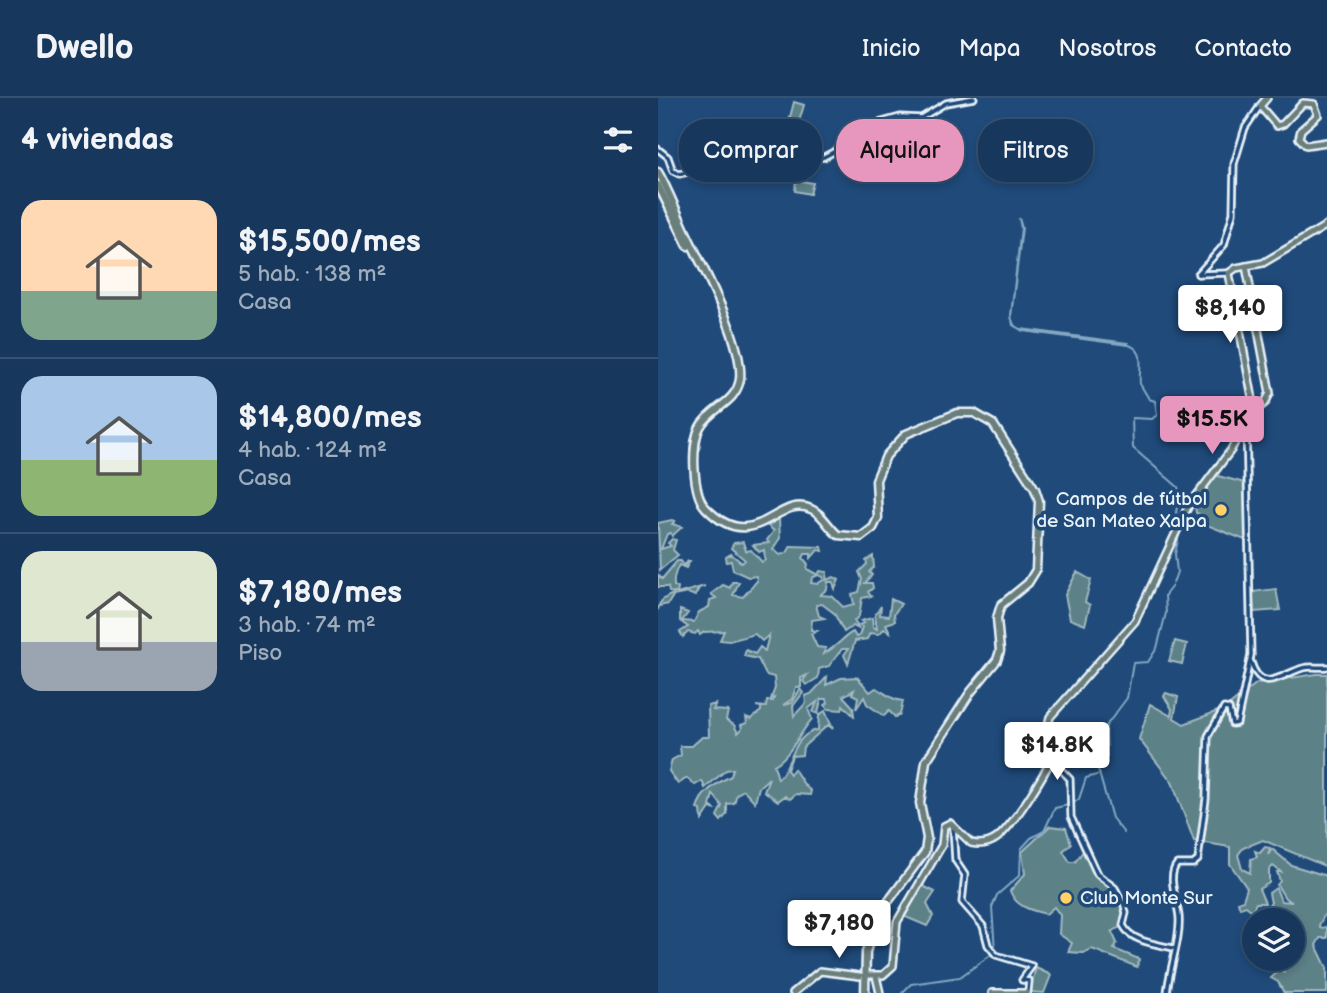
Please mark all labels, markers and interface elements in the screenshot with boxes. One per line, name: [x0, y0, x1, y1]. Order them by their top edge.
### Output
text: Dwello: [35, 28, 134, 68]
text: Inicio: [862, 34, 921, 63]
text: Mapa: [959, 34, 1021, 63]
text: Nosotros: [1059, 34, 1156, 63]
text: Contacto: [1194, 34, 1292, 63]
chip: Comprar: [679, 119, 822, 182]
chip: Alquilar: [836, 119, 964, 182]
chip: Filtros: [978, 119, 1093, 182]
icon: filters: [599, 121, 637, 159]
text: 4 viviendas: [21, 122, 173, 158]
text: $15,500/mes: [238, 224, 421, 260]
icon: home: [77, 228, 161, 312]
text: 5 hab. · 138 m²: [238, 260, 386, 288]
pin: $8,140: [1173, 286, 1287, 345]
text: Casa: [238, 288, 292, 316]
text: $8,140: [1194, 294, 1266, 322]
pin: $15.5K: [1155, 396, 1269, 456]
text: $14,800/mes: [238, 400, 422, 436]
icon: home: [77, 404, 161, 488]
text: $15.5K: [1176, 405, 1248, 433]
text: 4 hab. · 124 m²: [238, 436, 387, 464]
text: Casa: [238, 464, 292, 492]
place label: Campos de fútbol de San Mateo Xalpa: [1036, 488, 1207, 533]
marker: Campos de fútbol de San Mateo Xalpa: [1213, 502, 1229, 518]
text: $7,180/mes: [238, 575, 402, 611]
icon: home: [77, 579, 161, 663]
text: 3 hab. · 74 m²: [238, 611, 376, 639]
text: Piso: [238, 639, 282, 667]
pin: $14.8K: [1000, 722, 1114, 782]
text: $14.8K: [1021, 731, 1093, 759]
place label: Club Monte Sur: [1080, 887, 1213, 910]
marker: Club Monte Sur: [1058, 890, 1074, 906]
pin: $7,180: [782, 900, 896, 960]
map controls: [1242, 908, 1305, 971]
button: layers: [1242, 908, 1305, 971]
text: $7,180: [804, 909, 874, 937]

